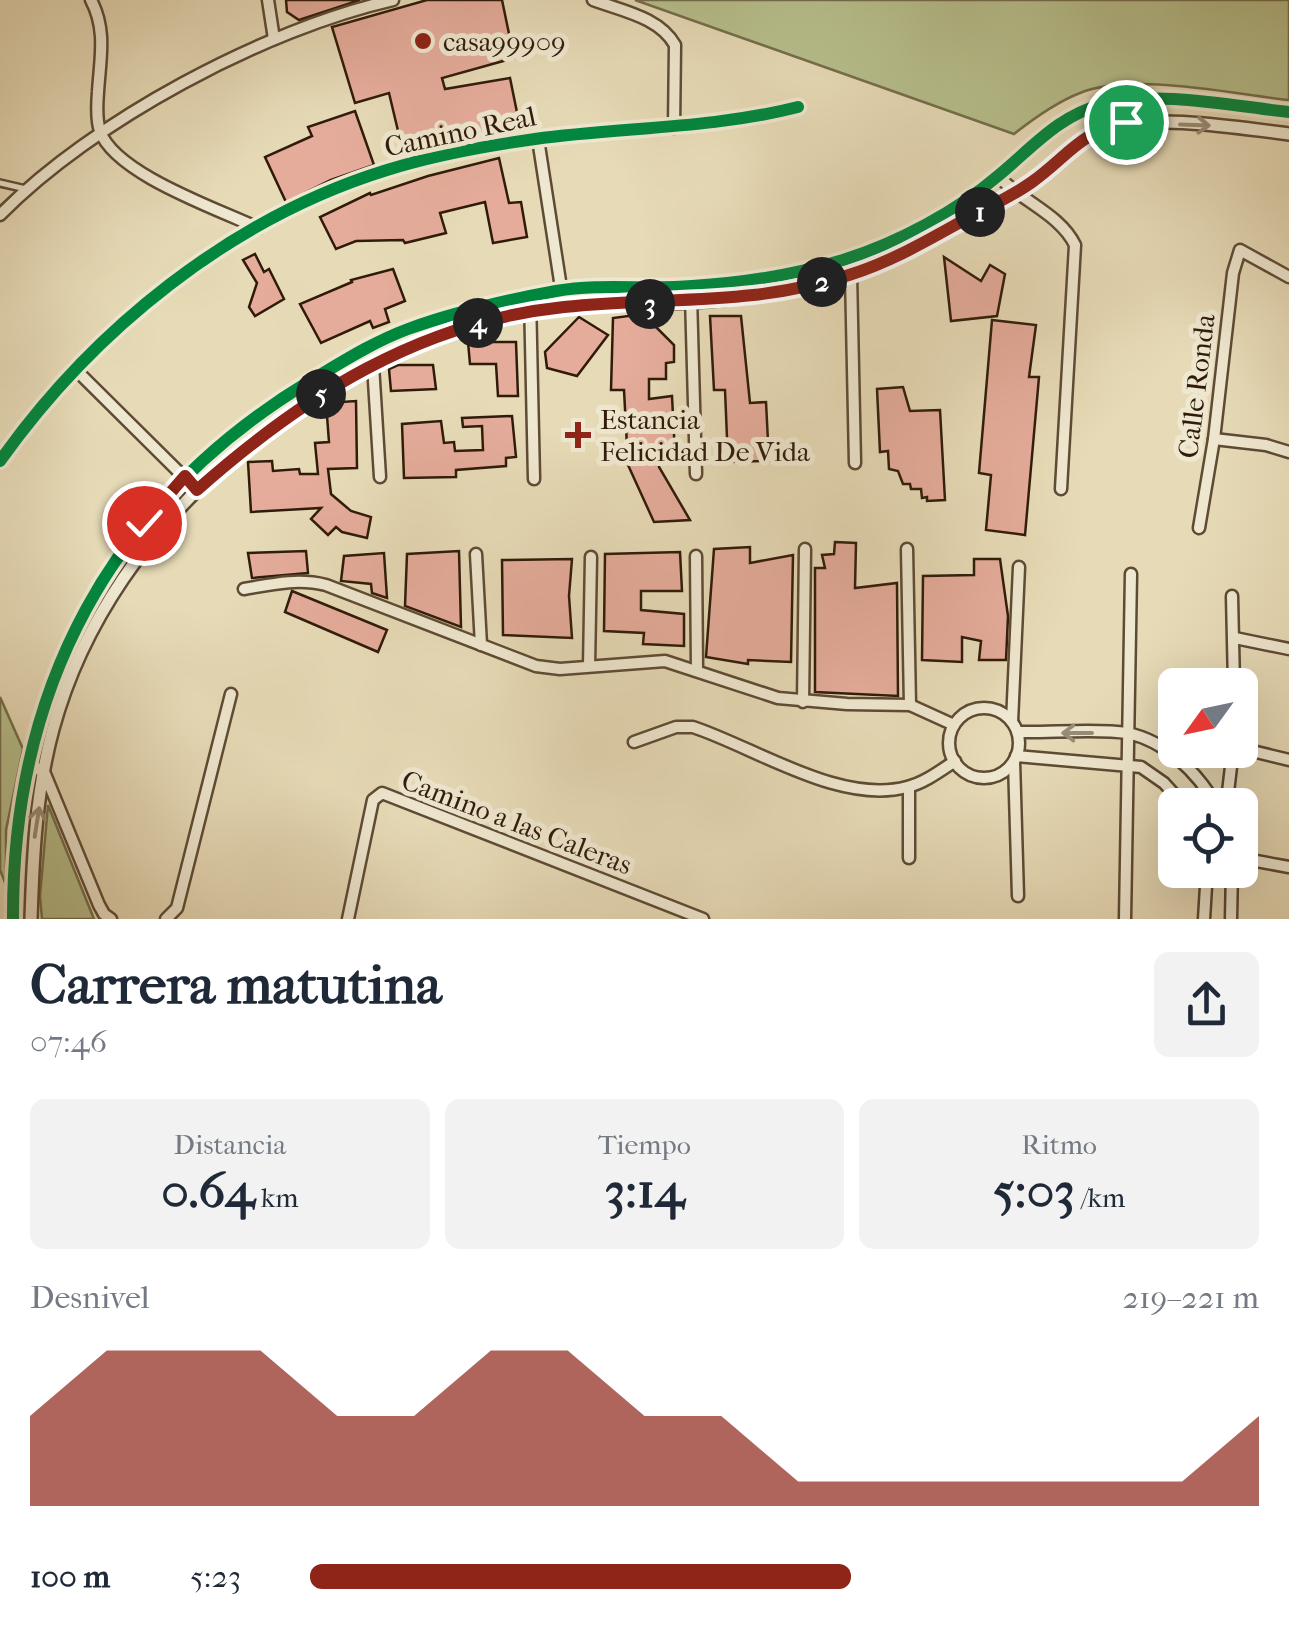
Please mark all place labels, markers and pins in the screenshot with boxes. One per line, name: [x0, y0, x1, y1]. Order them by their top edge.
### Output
place label: casa99909: [443, 25, 566, 58]
marker: casa99909: [412, 30, 434, 52]
pin: [1084, 80, 1169, 165]
pin: 1: [955, 187, 1005, 237]
pin: 2: [797, 257, 847, 307]
pin: 3: [625, 279, 675, 329]
pin: 4: [453, 298, 503, 348]
pin: 5: [296, 369, 346, 419]
place label: Estancia Felicidad De Vida: [600, 403, 811, 468]
marker: Estancia Felicidad De Vida: [565, 422, 591, 448]
pin: [102, 481, 187, 566]

